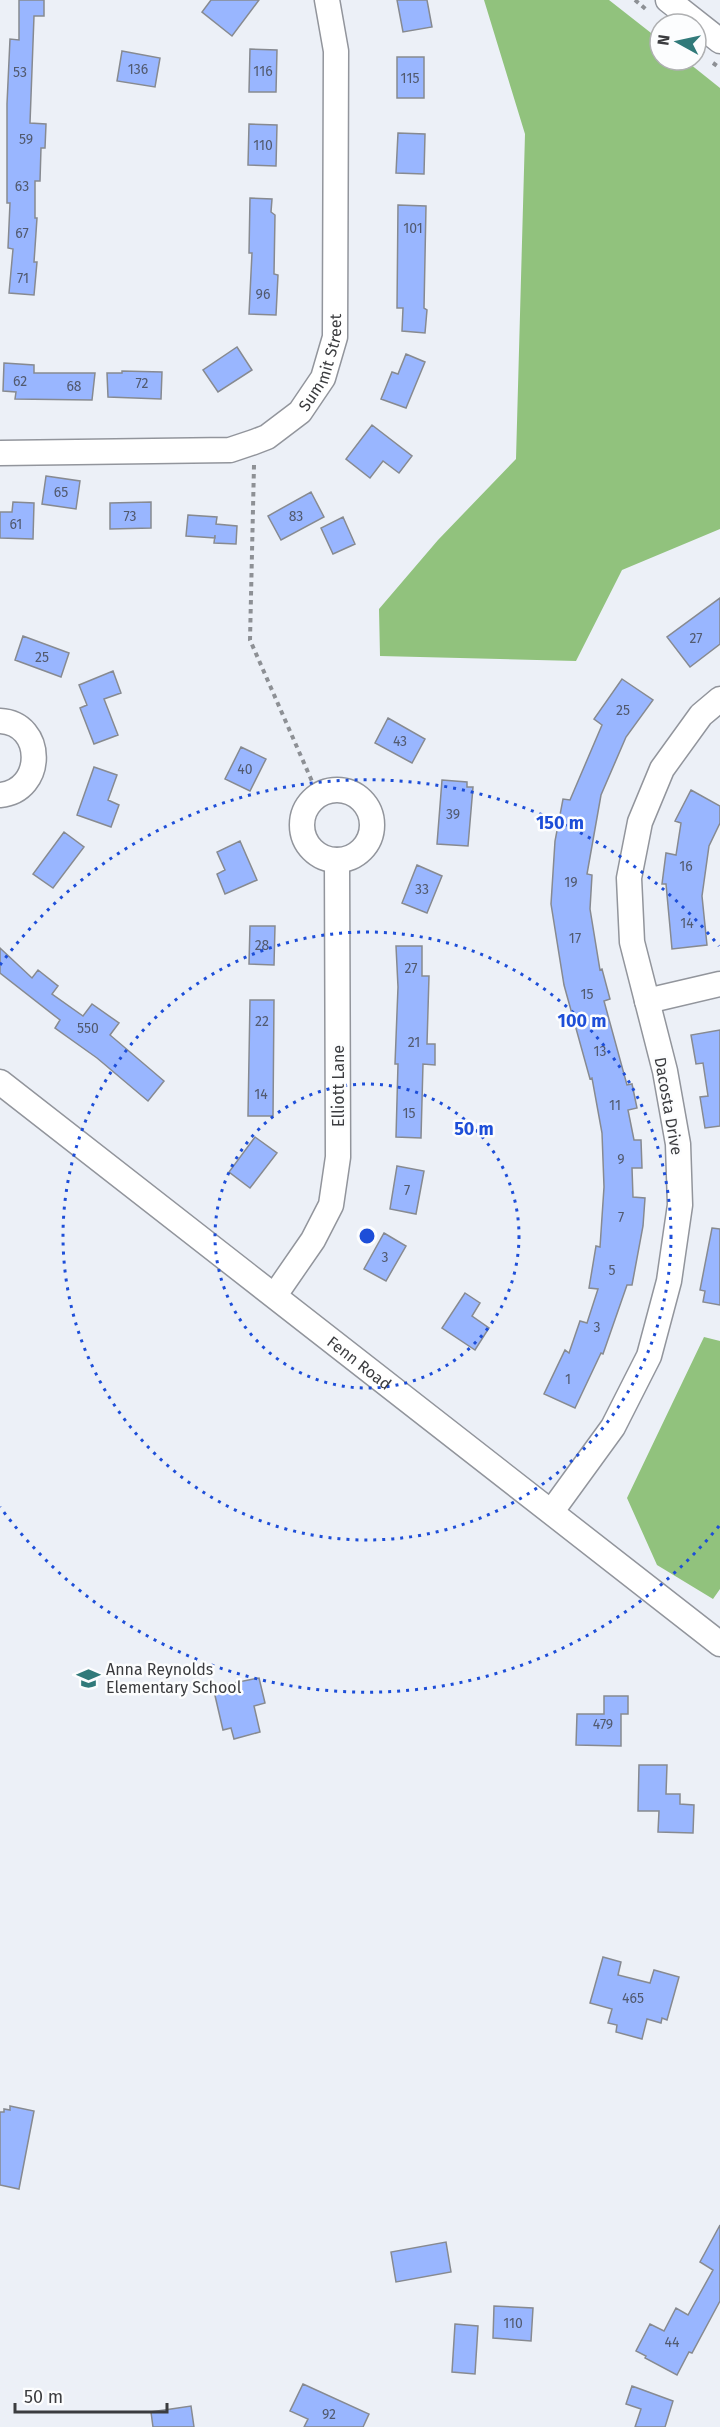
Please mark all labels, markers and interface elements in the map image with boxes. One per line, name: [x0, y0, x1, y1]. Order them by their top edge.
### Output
north arrow: [648, 12, 708, 72]
text: N: [653, 33, 674, 47]
house number: 136: [128, 61, 148, 78]
house number: 116: [253, 63, 273, 80]
house number: 53: [13, 64, 27, 81]
house number: 115: [401, 70, 419, 87]
house number: 59: [19, 131, 33, 148]
house number: 110: [253, 137, 273, 154]
house number: 63: [15, 178, 29, 195]
house number: 101: [403, 220, 423, 237]
house number: 67: [15, 225, 29, 242]
house number: 71: [17, 270, 29, 287]
house number: 96: [256, 286, 270, 303]
street label: Summit Street: [295, 313, 345, 415]
house number: 62: [13, 373, 27, 390]
house number: 72: [136, 375, 149, 392]
house number: 68: [66, 378, 82, 395]
house number: 65: [54, 484, 68, 501]
house number: 73: [123, 508, 137, 525]
house number: 83: [289, 508, 303, 525]
house number: 61: [10, 516, 22, 533]
house number: 27: [689, 630, 703, 647]
house number: 25: [35, 649, 49, 666]
house number: 25: [616, 702, 630, 719]
house number: 43: [393, 733, 407, 750]
house number: 40: [237, 761, 253, 778]
house number: 39: [446, 806, 460, 823]
text: 150 m: [536, 812, 584, 834]
house number: 16: [679, 858, 693, 875]
house number: 19: [564, 874, 578, 891]
house number: 33: [415, 881, 429, 898]
house number: 14: [680, 915, 694, 932]
house number: 17: [569, 930, 581, 947]
house number: 28: [255, 937, 270, 954]
house number: 27: [404, 960, 418, 977]
house number: 15: [580, 986, 594, 1003]
text: 100 m: [558, 1010, 606, 1032]
house number: 22: [255, 1013, 269, 1030]
house number: 550: [77, 1020, 99, 1037]
house number: 21: [408, 1034, 420, 1051]
house number: 13: [593, 1043, 607, 1060]
street label: Elliott Lane: [329, 1045, 348, 1127]
street label: Dacosta Drive: [651, 1056, 686, 1157]
house number: 14: [254, 1086, 268, 1103]
house number: 11: [609, 1097, 621, 1114]
house number: 15: [402, 1105, 416, 1122]
text: 50 m: [454, 1118, 494, 1140]
house number: 9: [617, 1151, 625, 1168]
house number: 7: [404, 1182, 410, 1199]
house number: 7: [618, 1209, 624, 1226]
centre of rings: [357, 1226, 377, 1246]
house number: 3: [382, 1249, 389, 1266]
house number: 5: [608, 1262, 616, 1279]
house number: 3: [594, 1319, 601, 1336]
street label: Fenn Road: [323, 1332, 395, 1394]
house number: 1: [565, 1371, 571, 1388]
place label: Anna Reynolds Elementary School: [106, 1660, 242, 1697]
school or university icon: Anna Reynolds Elementary School: [75, 1665, 101, 1691]
house number: 479: [593, 1716, 613, 1733]
house number: 465: [622, 1990, 644, 2007]
house number: 110: [503, 2315, 523, 2332]
house number: 44: [665, 2334, 680, 2351]
scale bar: [15, 2376, 166, 2414]
text: 50 m: [24, 2386, 63, 2408]
house number: 92: [322, 2406, 336, 2423]

